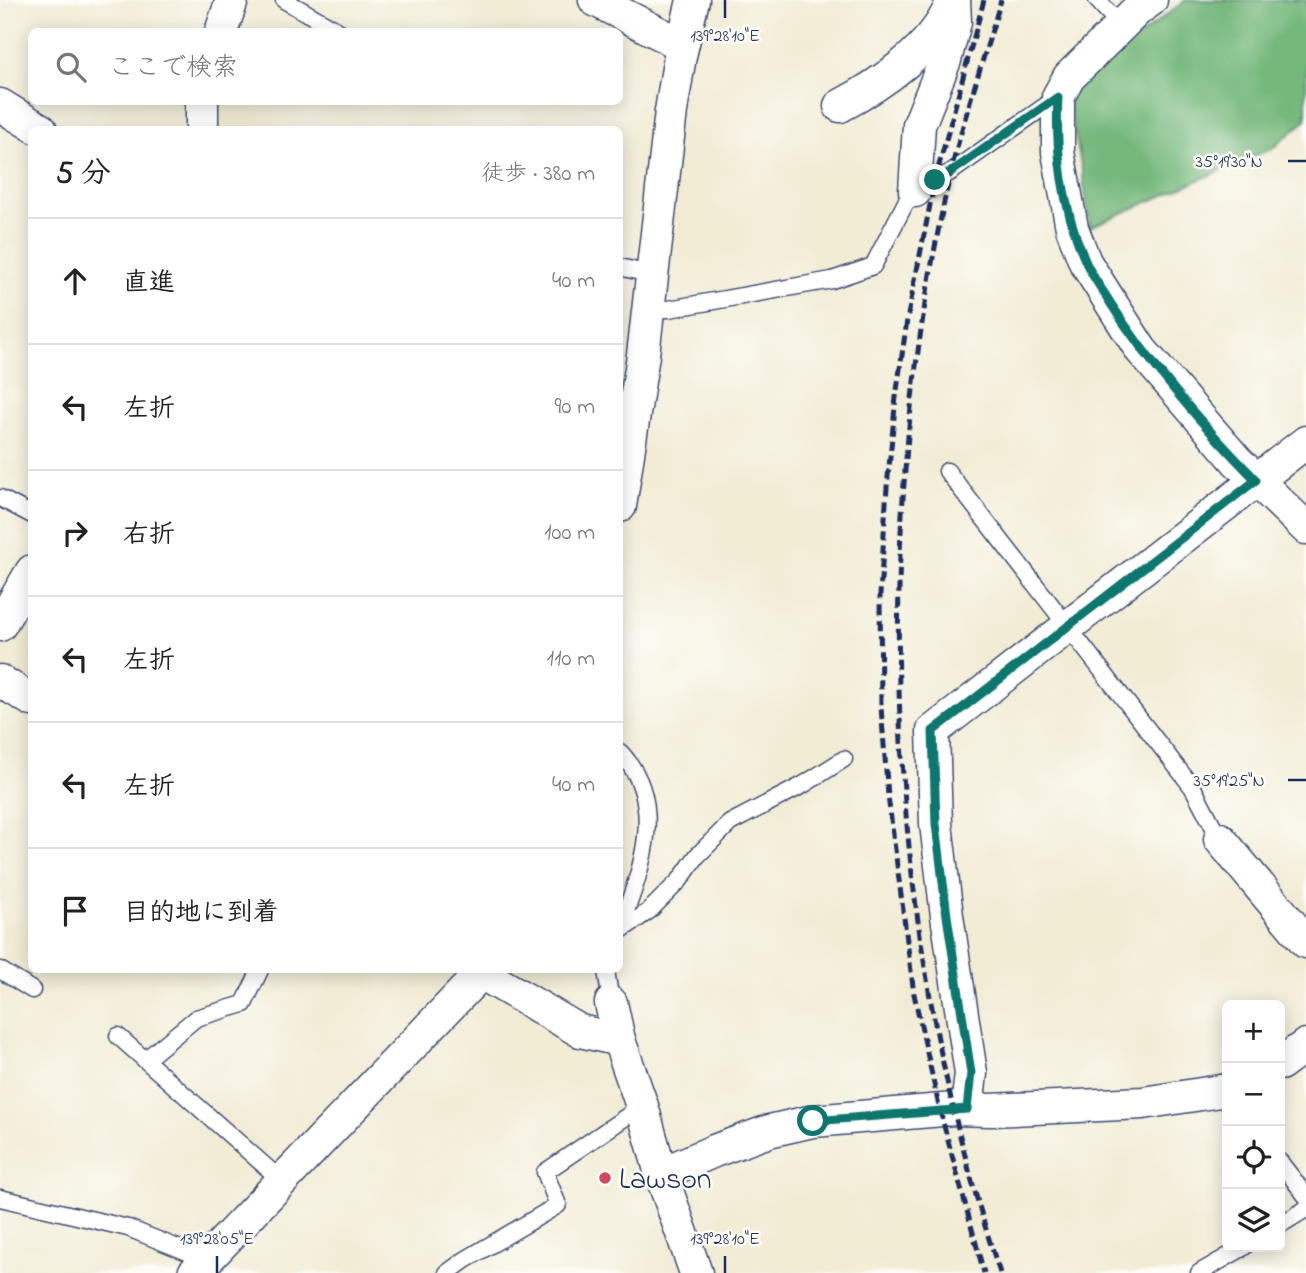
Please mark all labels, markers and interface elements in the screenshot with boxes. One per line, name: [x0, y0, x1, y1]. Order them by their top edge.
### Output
text: 139°28'10"E: [690, 24, 760, 50]
search box: [28, 28, 623, 105]
icon: search: [52, 48, 90, 86]
text: ここで検索: [108, 50, 238, 88]
text: 35°19'30"N: [1195, 150, 1263, 176]
text: 5 分: [56, 153, 111, 197]
text: 徒歩 · 380 m: [481, 158, 595, 191]
route end: [919, 164, 950, 195]
icon: ahead: [56, 262, 94, 300]
text: 直進: [123, 265, 175, 303]
text: 40 m: [552, 265, 595, 298]
icon: left: [56, 388, 94, 426]
text: 左折: [123, 391, 175, 429]
text: 90 m: [555, 391, 595, 424]
icon: right: [56, 514, 94, 552]
text: 右折: [123, 517, 175, 555]
text: 100 m: [544, 517, 595, 550]
icon: left: [56, 640, 94, 678]
text: 左折: [123, 643, 175, 681]
text: 110 m: [547, 643, 595, 676]
icon: left: [56, 766, 94, 804]
text: 左折: [123, 769, 175, 807]
text: 40 m: [552, 769, 595, 802]
text: 35°19'25"N: [1193, 769, 1265, 795]
icon: arrive: [56, 892, 94, 930]
text: 目的地に到着: [123, 895, 279, 933]
map controls: [1222, 1000, 1285, 1252]
button: +: [1222, 1000, 1285, 1063]
button: −: [1222, 1063, 1285, 1126]
route start: [797, 1105, 828, 1136]
button: locate: [1222, 1126, 1285, 1189]
place label: Lawson: [619, 1159, 712, 1203]
marker: Lawson: [597, 1170, 613, 1186]
button: layers: [1222, 1189, 1285, 1252]
text: 139°28'05"E: [180, 1227, 254, 1253]
text: 139°28'10"E: [690, 1227, 760, 1253]

